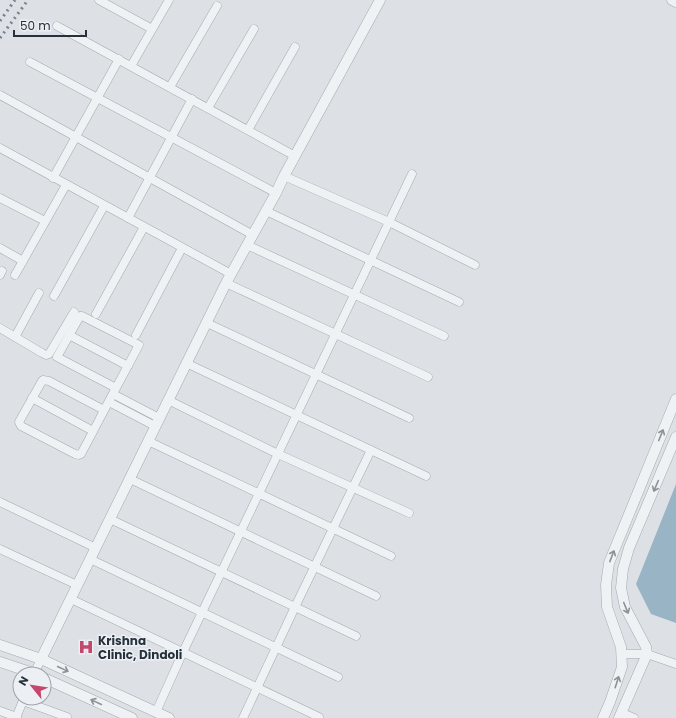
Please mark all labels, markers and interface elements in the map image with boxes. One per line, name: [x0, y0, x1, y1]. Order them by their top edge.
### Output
scale bar: [14, 12, 86, 38]
text: 50 m: [20, 17, 51, 34]
one-way arrow: [658, 430, 666, 442]
one-way arrow: [651, 479, 659, 491]
one-way arrow: [609, 550, 617, 562]
one-way arrow: [623, 602, 631, 614]
place label: Krishna Clinic, Dindoli: [98, 632, 182, 663]
hospital icon: Krishna Clinic, Dindoli: [77, 638, 95, 656]
north arrow: [12, 666, 52, 706]
one-way arrow: [56, 666, 68, 673]
text: N: [14, 673, 32, 689]
one-way arrow: [614, 675, 621, 688]
one-way arrow: [91, 698, 103, 705]

